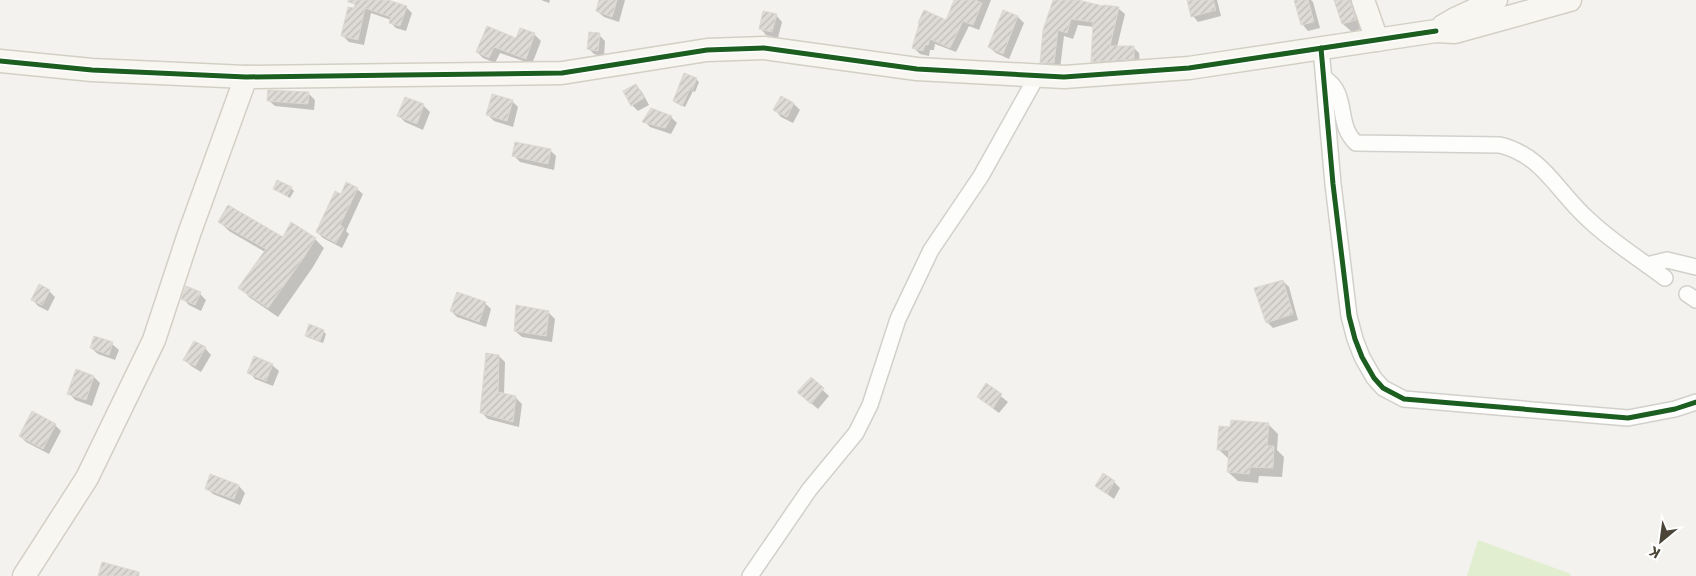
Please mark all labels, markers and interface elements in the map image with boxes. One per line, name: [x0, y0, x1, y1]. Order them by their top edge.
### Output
north arrow: [1636, 516, 1686, 566]
text: K: [1646, 543, 1663, 563]

